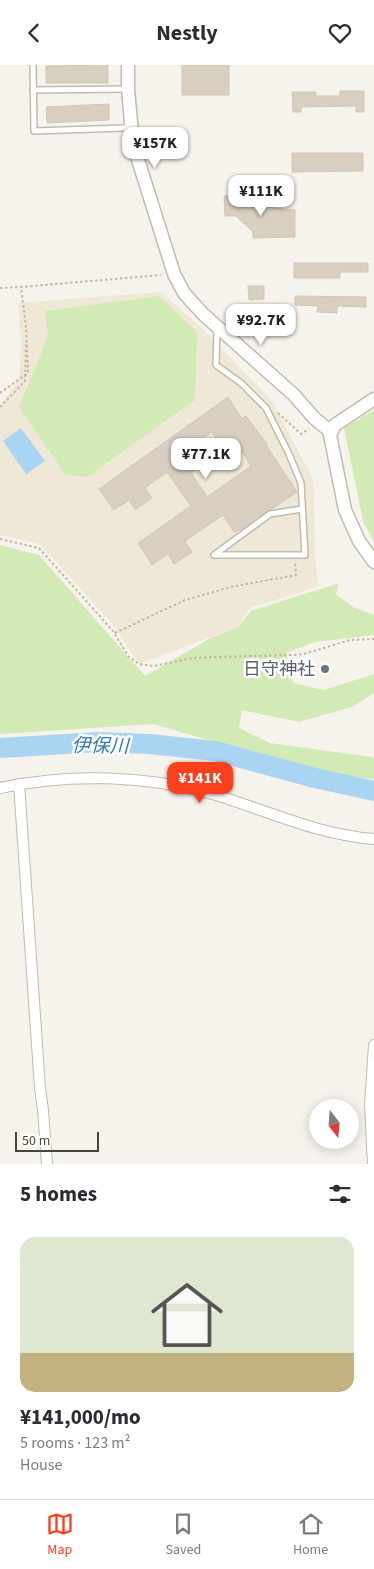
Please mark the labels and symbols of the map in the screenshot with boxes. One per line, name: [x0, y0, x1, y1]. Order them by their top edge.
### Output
pin: ¥157K: [120, 127, 190, 169]
pin: ¥111K: [226, 175, 296, 217]
pin: ¥92.7K: [220, 303, 302, 346]
pin: ¥77.1K: [165, 437, 247, 480]
place label: 日守神社: [243, 657, 315, 682]
marker: 日守神社: [319, 663, 331, 675]
water label: 伊保川: [71, 733, 131, 761]
pin: ¥141K: [165, 761, 235, 804]
north arrow: [309, 1099, 359, 1149]
scale bar: [15, 1129, 99, 1152]

